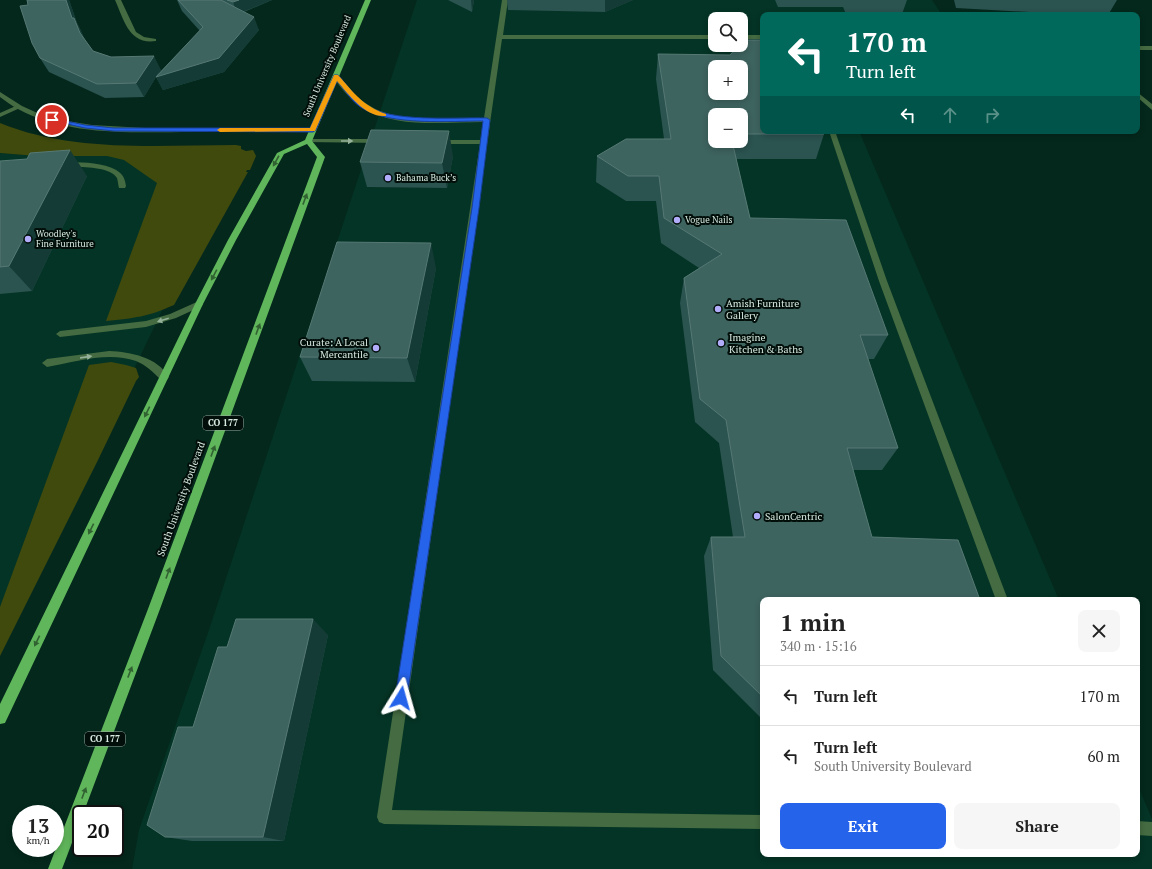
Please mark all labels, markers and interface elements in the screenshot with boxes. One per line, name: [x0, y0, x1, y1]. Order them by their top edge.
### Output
map controls: [708, 12, 748, 148]
button: search: [708, 12, 748, 52]
street label: South University Boulevard: [300, 13, 354, 119]
text: 170 m: [846, 23, 927, 60]
icon: left: [780, 28, 832, 80]
text: Turn left: [846, 59, 916, 83]
button: +: [708, 60, 748, 100]
pin: [35, 103, 69, 137]
icon: left: [897, 104, 919, 126]
icon: ahead: [939, 104, 961, 126]
icon: right: [981, 104, 1003, 126]
button: −: [708, 108, 748, 148]
icon: arrive: [41, 109, 63, 131]
one-way arrow: [341, 138, 354, 144]
one-way arrow: [273, 155, 279, 167]
place label: Bahama Buck’s: [396, 172, 456, 184]
marker: Bahama Buck’s: [383, 173, 393, 183]
one-way arrow: [303, 193, 309, 205]
place label: Vogue Nails: [685, 214, 732, 226]
marker: Vogue Nails: [672, 215, 682, 225]
place label: Woodley's Fine Furniture: [36, 228, 94, 250]
marker: Woodley's Fine Furniture: [23, 234, 33, 244]
one-way arrow: [211, 269, 217, 281]
place label: Amish Furniture Gallery: [726, 297, 799, 322]
marker: Amish Furniture Gallery: [713, 304, 723, 314]
one-way arrow: [157, 317, 169, 323]
one-way arrow: [255, 322, 261, 334]
place label: Imagine Kitchen & Baths: [729, 331, 802, 356]
place label: Curate: A Local Mercantile: [300, 336, 368, 361]
marker: Imagine Kitchen & Baths: [716, 338, 726, 348]
marker: Curate: A Local Mercantile: [371, 343, 381, 353]
one-way arrow: [80, 354, 92, 360]
one-way arrow: [144, 406, 150, 418]
road number: CO 177: [203, 416, 243, 430]
street label: South University Boulevard: [154, 439, 208, 558]
one-way arrow: [210, 444, 216, 456]
place label: SalonCentric: [765, 510, 823, 523]
marker: SalonCentric: [752, 511, 762, 521]
one-way arrow: [88, 524, 94, 535]
one-way arrow: [165, 566, 171, 578]
text: 1 min: [780, 606, 846, 638]
button: close: [1078, 610, 1120, 652]
one-way arrow: [34, 635, 40, 646]
text: 340 m · 15:16: [780, 637, 857, 655]
one-way arrow: [128, 665, 134, 677]
position arrow: [380, 677, 422, 719]
icon: left: [780, 685, 802, 707]
text: Turn left: [814, 686, 878, 706]
text: 170 m: [1079, 686, 1120, 706]
road number: CO 177: [85, 732, 125, 746]
text: Turn left: [814, 737, 878, 757]
icon: left: [780, 745, 802, 767]
text: 60 m: [1087, 746, 1120, 766]
text: South University Boulevard: [814, 757, 972, 775]
one-way arrow: [82, 787, 88, 799]
button: Exit: [780, 803, 946, 849]
button: Share: [954, 803, 1120, 849]
speed limit sign: 20: [72, 805, 124, 857]
text: 13: [27, 812, 49, 839]
text: km/h: [26, 834, 50, 847]

